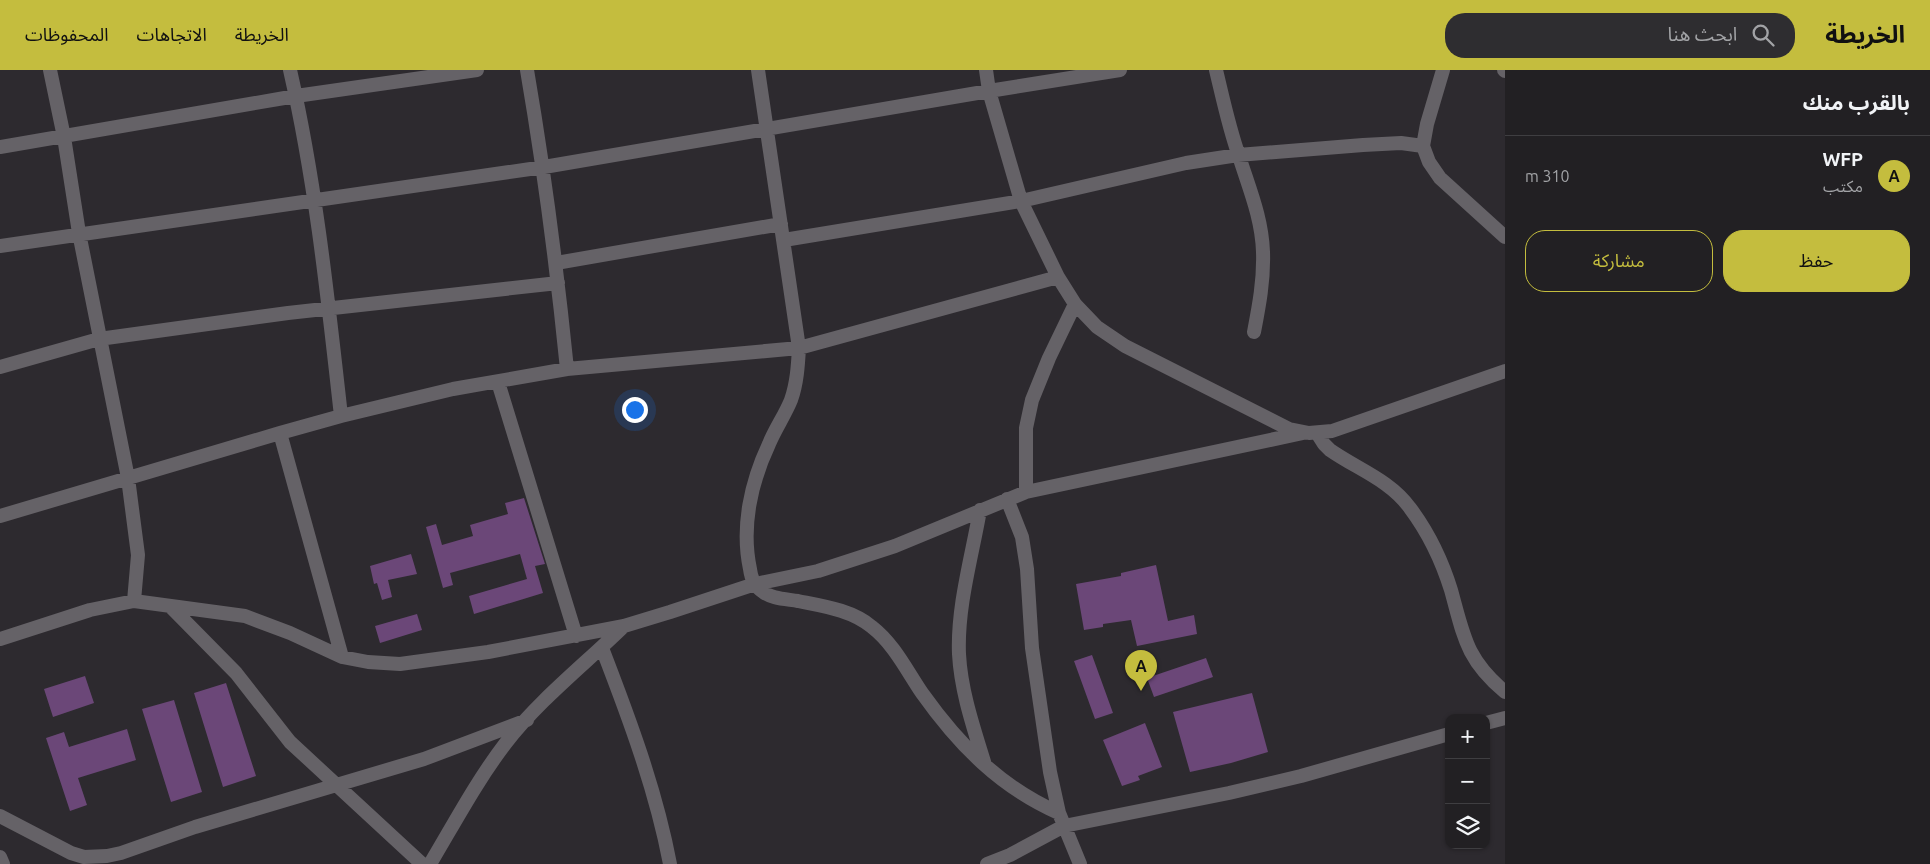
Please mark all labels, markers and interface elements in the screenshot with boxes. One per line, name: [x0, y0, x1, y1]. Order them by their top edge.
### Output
search box: [1445, 13, 1795, 58]
icon: search: [1749, 21, 1777, 49]
text: الخريطة: [1825, 21, 1905, 48]
text: ابحث هنا: [1667, 23, 1737, 45]
text: المحفوظات: [25, 24, 109, 44]
text: الاتجاهات: [137, 24, 207, 44]
text: الخريطة: [235, 24, 289, 44]
text: بالقرب منك: [1803, 90, 1910, 114]
text: WFP: [1822, 148, 1863, 170]
text: 310 m: [1525, 167, 1570, 185]
text: A: [1888, 167, 1900, 185]
text: مكتب: [1823, 177, 1863, 195]
button: مشاركة: [1525, 230, 1713, 292]
button: حفظ: [1723, 230, 1910, 292]
your location: [622, 397, 648, 423]
pin: A: [1125, 650, 1157, 691]
map controls: [1445, 714, 1490, 849]
button: +: [1445, 714, 1490, 759]
button: −: [1445, 759, 1490, 804]
button: layers: [1445, 804, 1490, 849]

